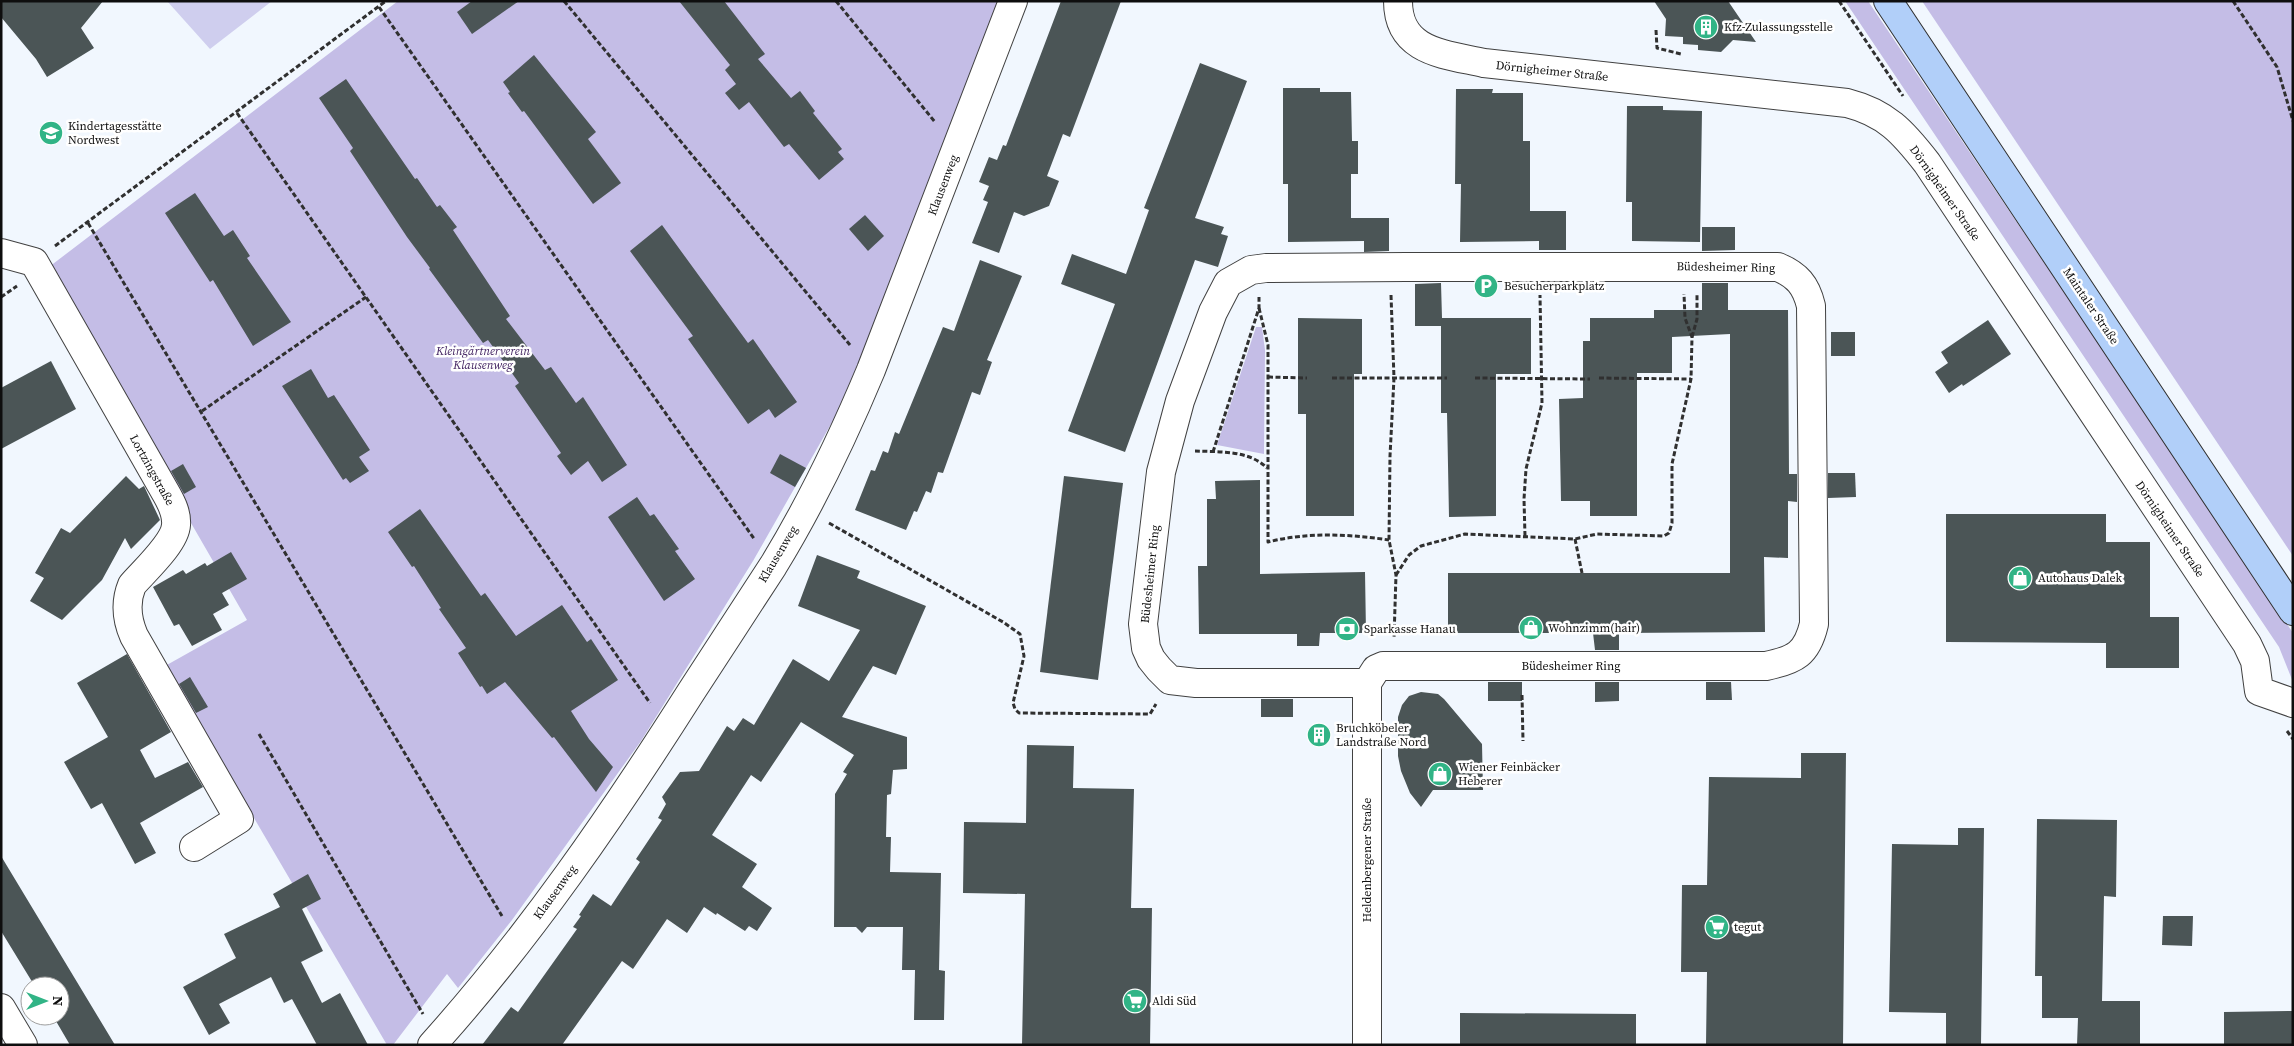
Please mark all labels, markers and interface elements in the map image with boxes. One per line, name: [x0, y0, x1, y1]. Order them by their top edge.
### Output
building icon: Kfz-Zulassungsstelle: [1693, 14, 1719, 40]
place label: Kfz-Zulassungsstelle: [1724, 19, 1833, 35]
street label: Dörnigheimer Straße: [1495, 57, 1609, 85]
place label: Kindertagesstätte Nordwest: [68, 118, 162, 148]
school or university icon: Kindertagesstätte Nordwest: [38, 120, 64, 146]
street label: Dörnigheimer Straße: [1906, 142, 1984, 244]
street label: Klausenweg: [924, 152, 962, 218]
street label: Büdesheimer Ring: [1676, 258, 1776, 276]
street label: Maintaler Straße: [2059, 265, 2123, 347]
parking icon: Besucherparkplatz: [1473, 273, 1499, 299]
place label: Besucherparkplatz: [1504, 278, 1605, 294]
park label: Kleingärtnerverein Klausenweg: [435, 343, 530, 373]
street label: Lortzingstraße: [126, 432, 178, 508]
street label: Dörnigheimer Straße: [2132, 478, 2208, 580]
street label: Klausenweg: [755, 522, 801, 586]
street label: Büdesheimer Ring: [1137, 524, 1163, 624]
shop icon: Autohaus Dalek: [2007, 565, 2033, 591]
place label: Autohaus Dalek: [2038, 570, 2123, 586]
shop icon: Wohnzimm(hair): [1518, 615, 1544, 641]
bank icon: Sparkasse Hanau: [1334, 616, 1360, 642]
place label: Wohnzimm(hair): [1548, 620, 1640, 636]
place label: Sparkasse Hanau: [1364, 621, 1456, 637]
street label: Büdesheimer Ring: [1522, 658, 1620, 674]
place label: Bruchköbeler Landstraße Nord: [1336, 720, 1427, 750]
building icon: Bruchköbeler Landstraße Nord: [1306, 722, 1332, 748]
place label: Wiener Feinbäcker Heberer: [1458, 759, 1560, 789]
shop icon: Wiener Feinbäcker Heberer: [1427, 761, 1453, 787]
street label: Heldenbergener Straße: [1359, 798, 1375, 922]
street label: Klausenweg: [530, 861, 580, 923]
supermarket icon: tegut: [1704, 914, 1730, 940]
place label: tegut: [1734, 919, 1761, 935]
north arrow: [20, 976, 70, 1026]
supermarket icon: Aldi Süd: [1122, 988, 1148, 1014]
place label: Aldi Süd: [1152, 993, 1197, 1009]
text: N: [48, 996, 68, 1006]

